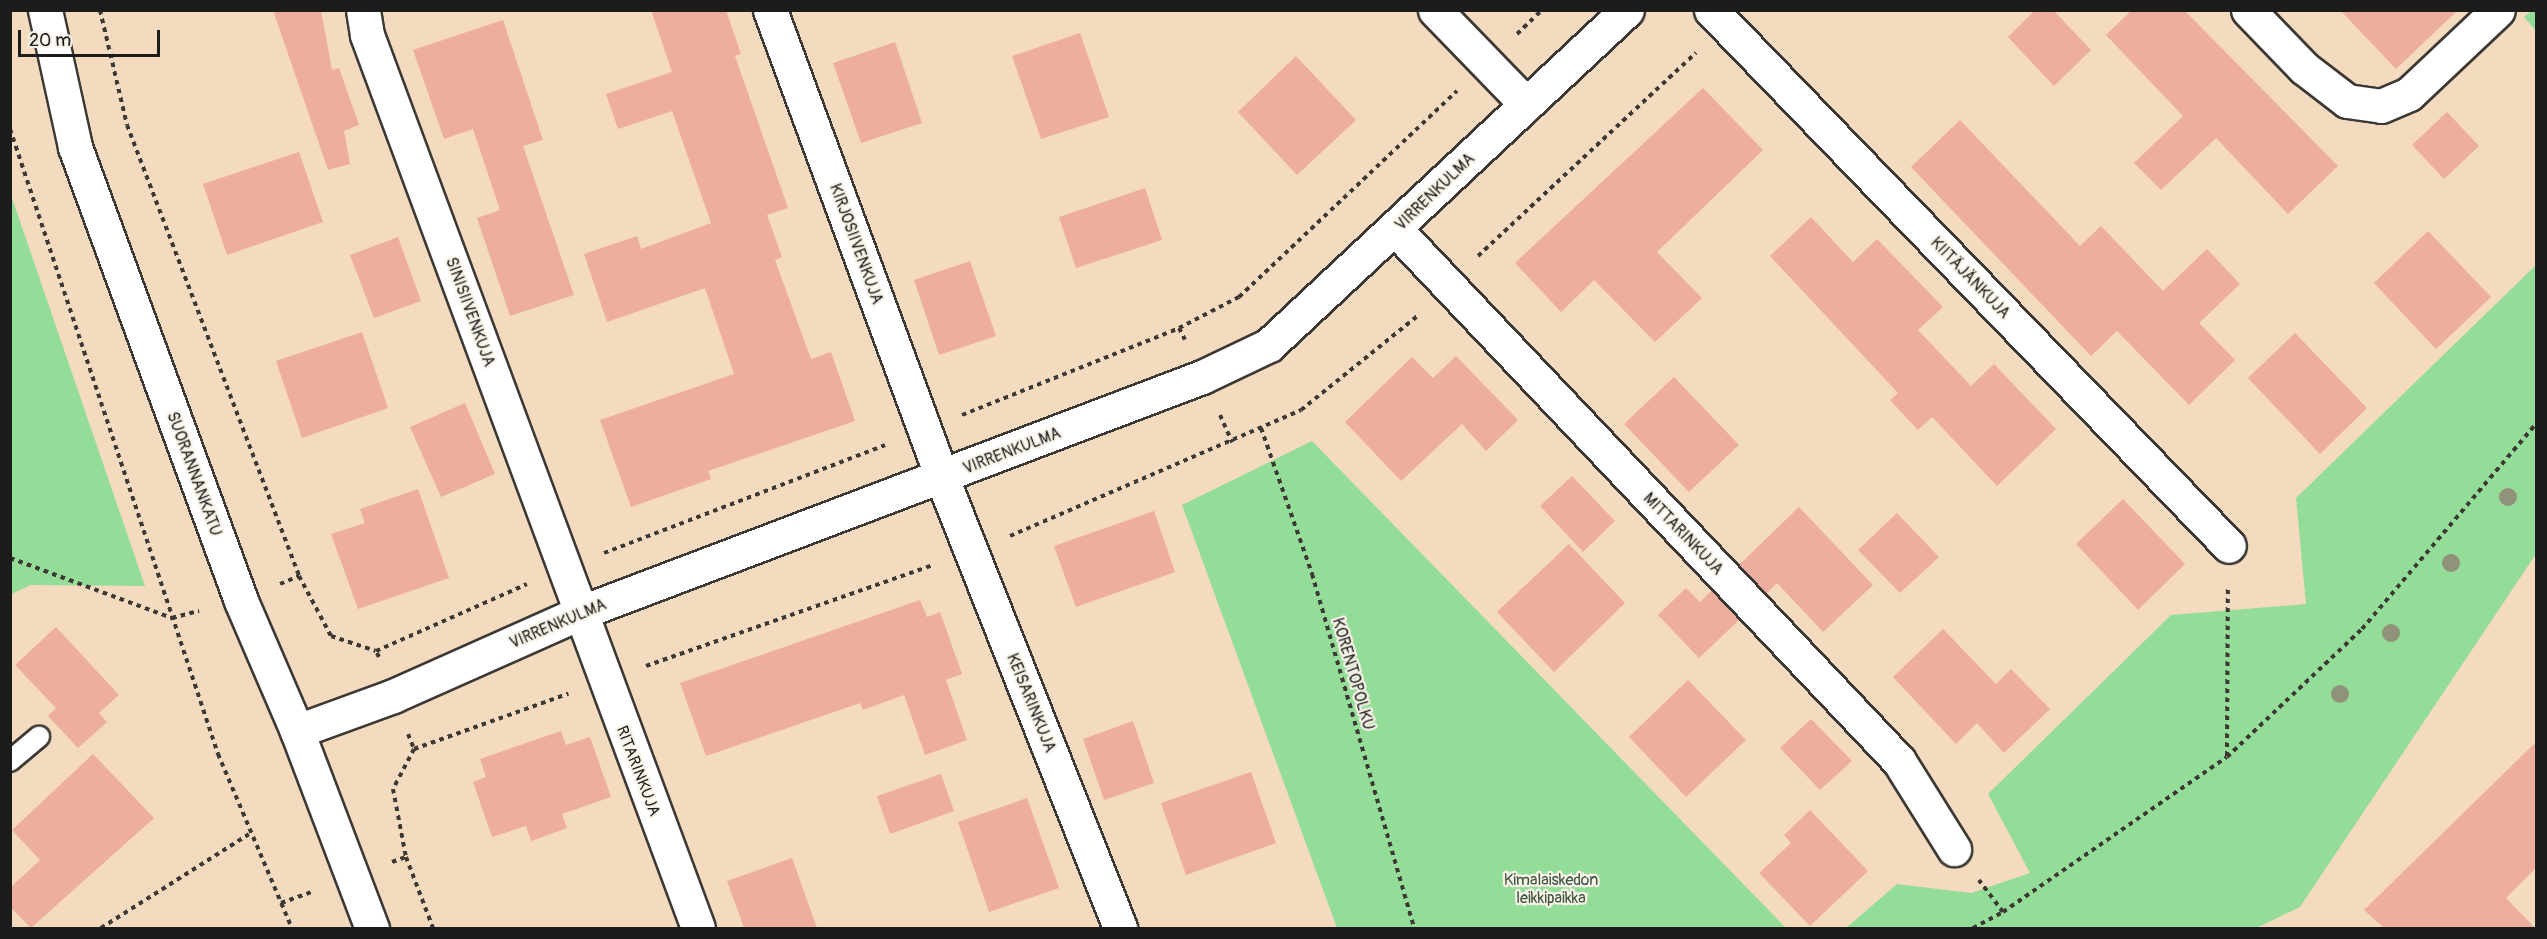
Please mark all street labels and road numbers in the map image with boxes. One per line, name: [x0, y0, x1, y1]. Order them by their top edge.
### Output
street label: VIRRENKULMA: [1391, 149, 1479, 235]
street label: KIRJOSIIVENKUJA: [825, 181, 887, 307]
street label: KIITÄJÄNKUJA: [1926, 233, 2014, 323]
street label: SINISIIVENKUJA: [441, 255, 499, 369]
street label: SUORANNANKATU: [163, 409, 225, 539]
street label: VIRRENKULMA: [960, 424, 1064, 478]
street label: MITTARINKUJA: [1639, 489, 1727, 579]
street label: VIRRENKULMA: [507, 595, 609, 653]
street label: KORENTOPOLKU: [1328, 616, 1378, 732]
street label: KEISARINKUJA: [1002, 651, 1060, 755]
street label: RITARINKUJA: [612, 723, 664, 819]

